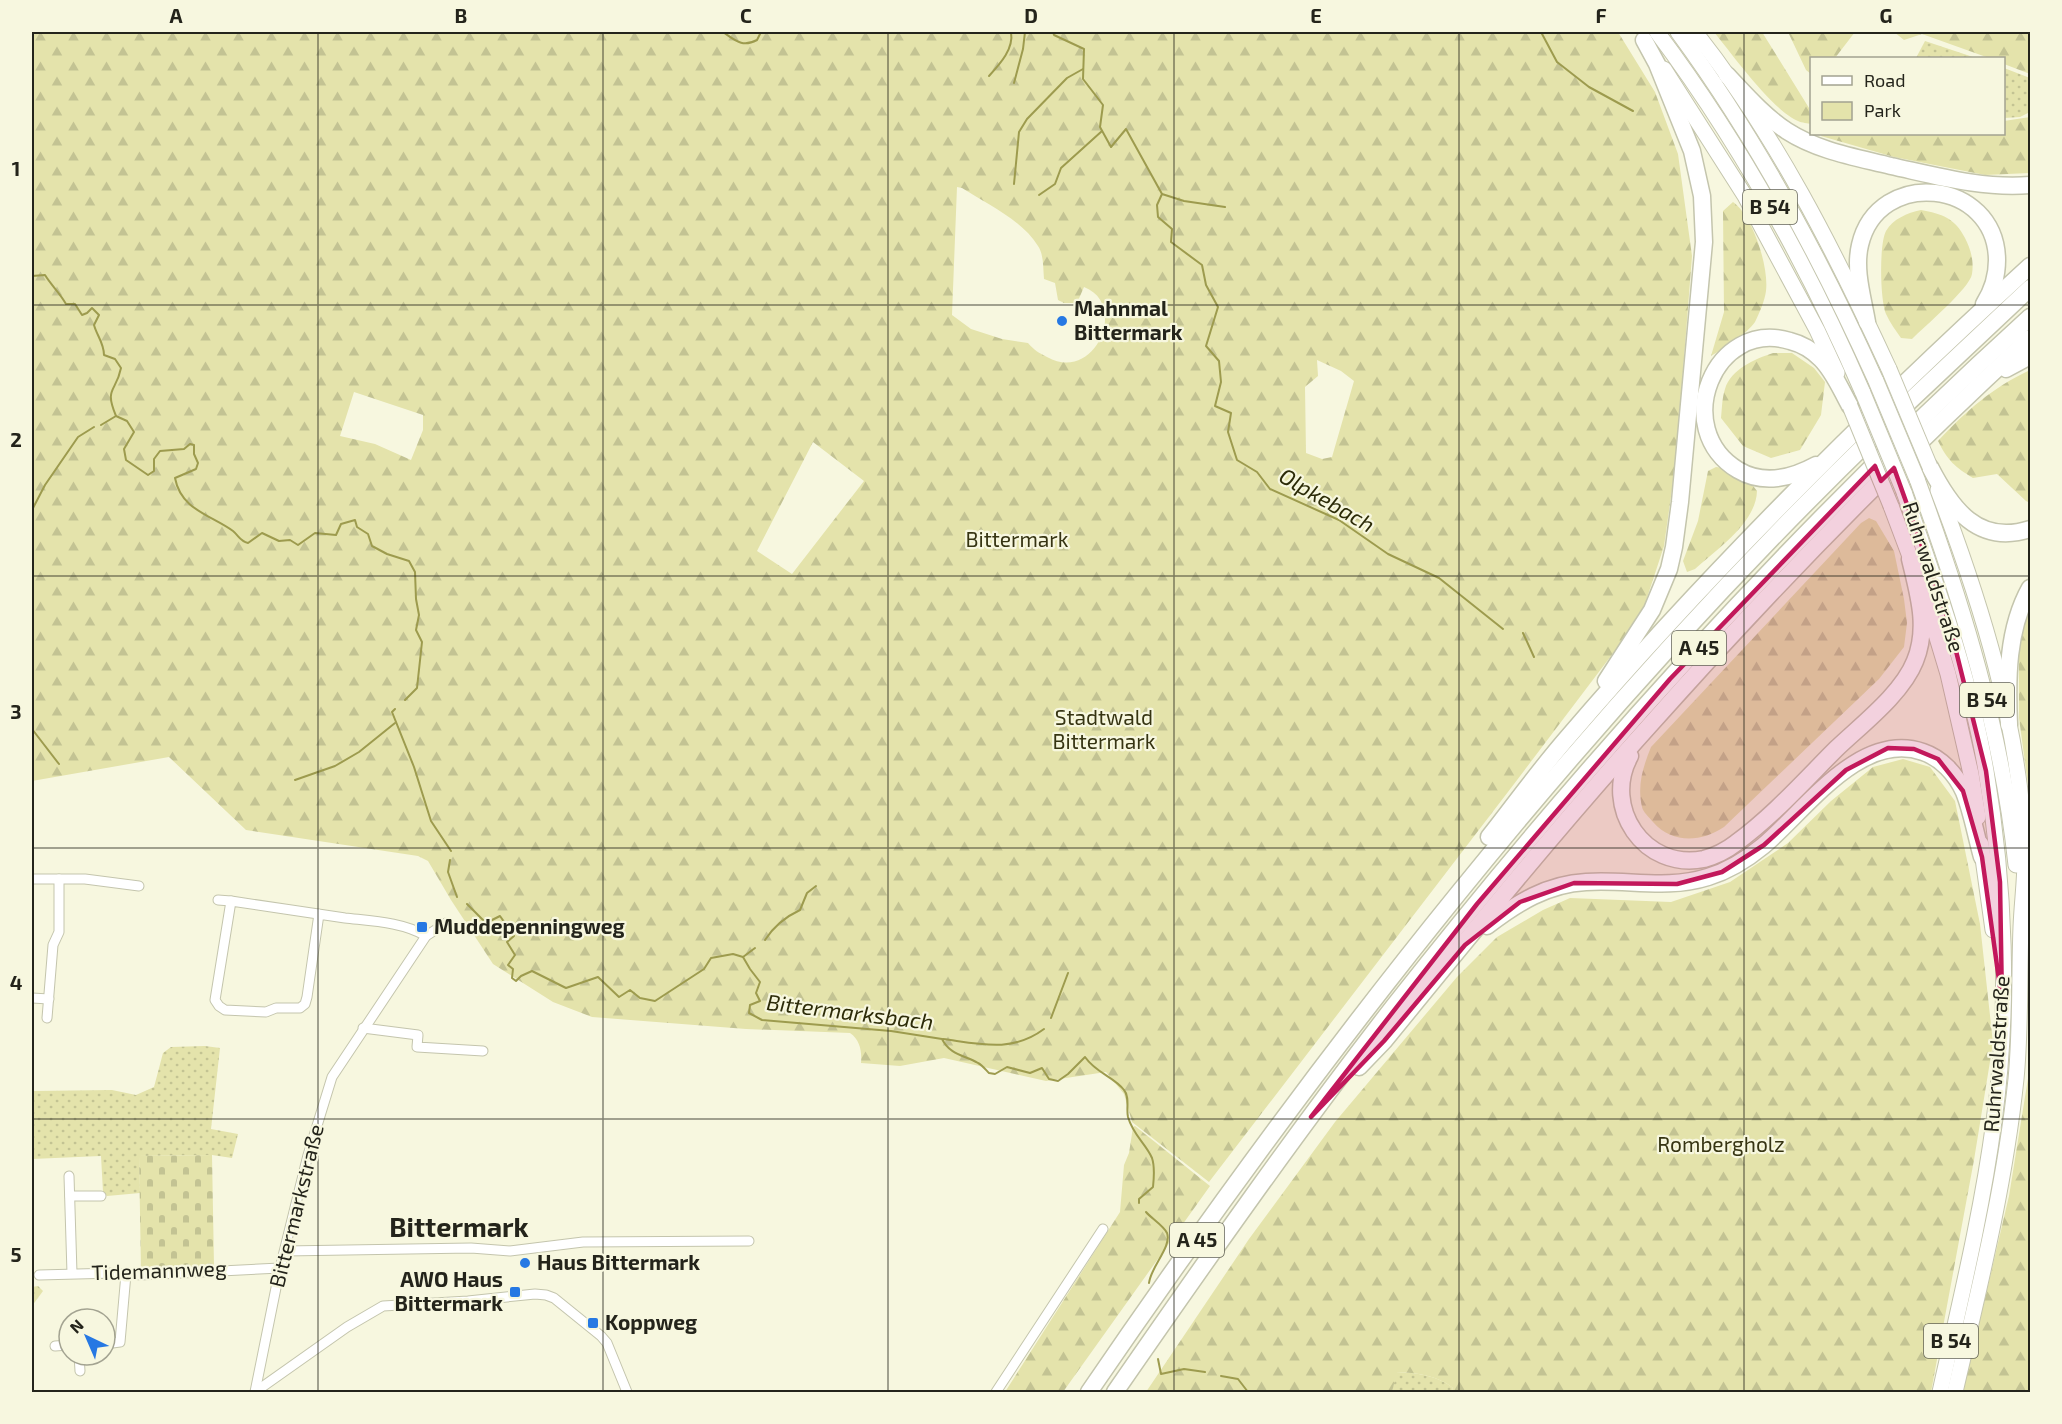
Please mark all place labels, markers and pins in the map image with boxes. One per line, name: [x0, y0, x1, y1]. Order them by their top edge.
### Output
place label: Mahnmal Bittermark: [1074, 295, 1183, 344]
marker: Mahnmal Bittermark: [1055, 314, 1069, 328]
place label: Muddepenningweg: [434, 913, 625, 938]
marker: Muddepenningweg: [415, 920, 429, 934]
place label: Haus Bittermark: [537, 1249, 700, 1274]
marker: Haus Bittermark: [518, 1256, 532, 1270]
place label: AWO Haus Bittermark: [395, 1266, 503, 1315]
marker: AWO Haus Bittermark: [508, 1285, 522, 1299]
place label: Koppweg: [605, 1309, 697, 1334]
marker: Koppweg: [586, 1316, 600, 1330]

